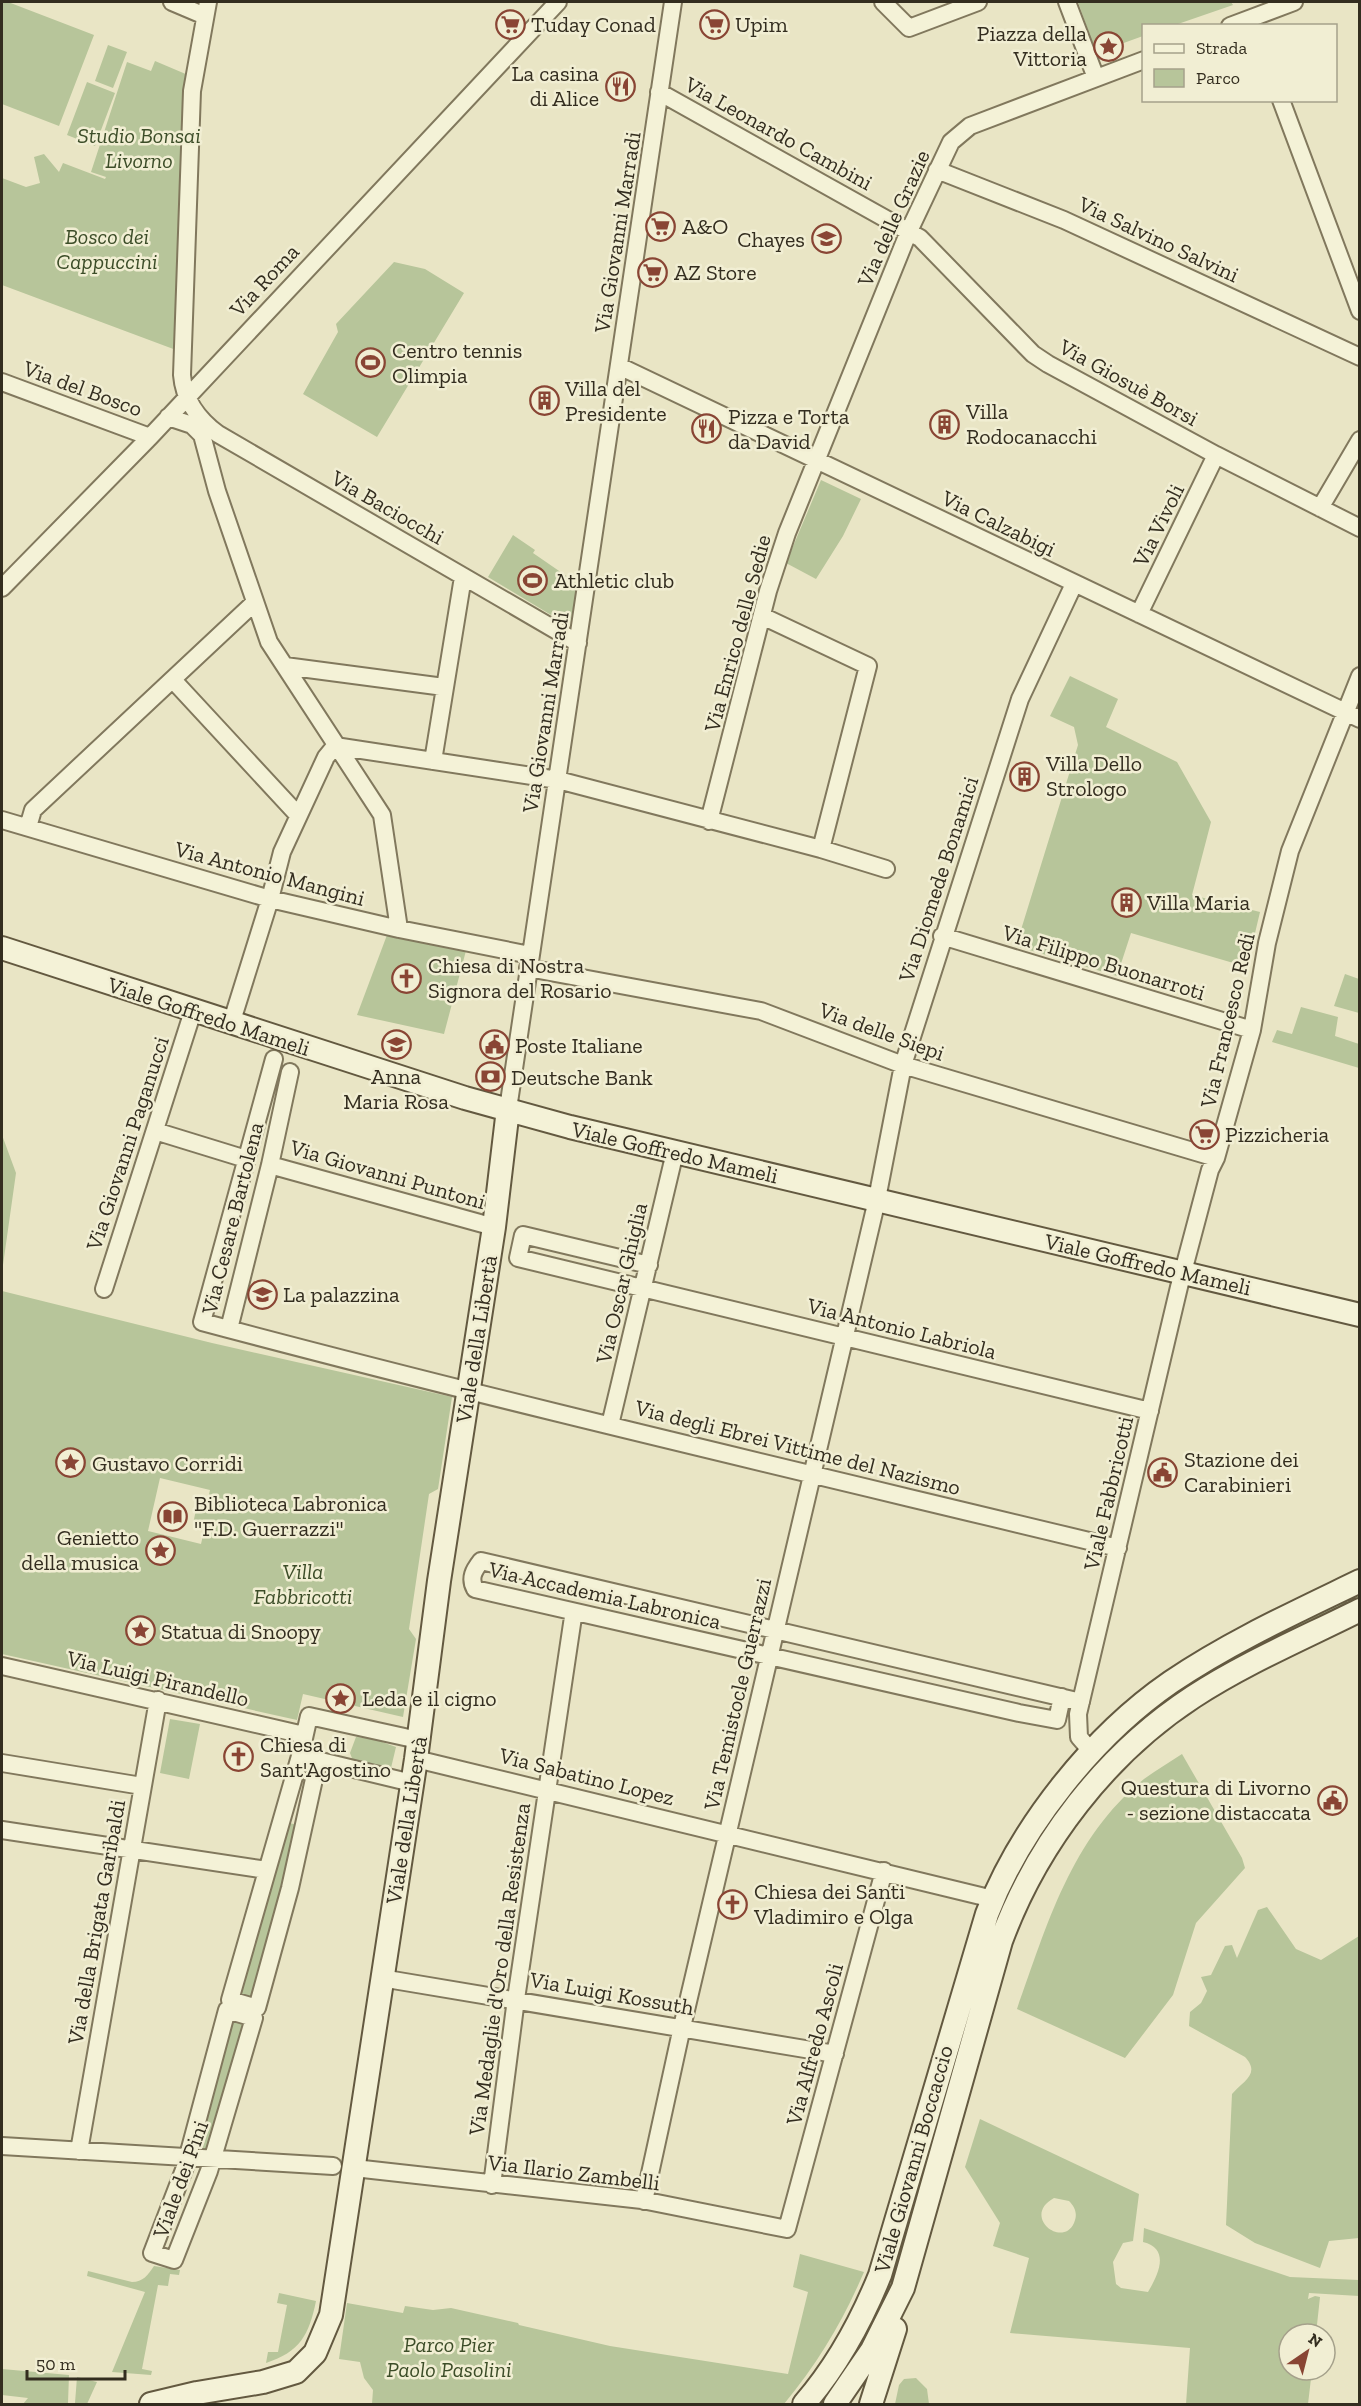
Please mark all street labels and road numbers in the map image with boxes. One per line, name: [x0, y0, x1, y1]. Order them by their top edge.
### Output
street label: Via Leonardo Cambini: [679, 70, 877, 196]
street label: Via Giovanni Marradi: [588, 130, 647, 336]
street label: Via delle Grazie: [851, 146, 936, 292]
street label: Via Salvino Salvini: [1073, 190, 1243, 288]
street label: Via Roma: [223, 238, 305, 323]
street label: Via Giosuè Borsi: [1053, 333, 1203, 432]
street label: Via del Bosco: [19, 354, 146, 422]
street label: Via Baciocchi: [326, 464, 449, 551]
street label: Via Vivoli: [1126, 479, 1190, 572]
street label: Via Calzabigi: [937, 484, 1060, 563]
street label: Via Enrico delle Sedie: [698, 532, 777, 736]
street label: Via Giovanni Marradi: [516, 610, 575, 816]
street label: Via Diomede Bonamici: [892, 773, 984, 986]
street label: Via Antonio Mangini: [171, 835, 368, 912]
street label: Via Filippo Buonarroti: [998, 918, 1209, 1006]
street label: Via Francesco Redi: [1194, 930, 1261, 1111]
street label: Viale Goffredo Mameli: [103, 971, 313, 1062]
street label: Via delle Siepi: [814, 996, 948, 1067]
street label: Via Giovanni Paganucci: [80, 1033, 175, 1254]
street label: Viale Goffredo Mameli: [568, 1115, 781, 1189]
street label: Via Cesare Bartolena: [195, 1119, 270, 1318]
street label: Via Giovanni Puntoni: [286, 1133, 489, 1215]
street label: Via Oscar Ghiglia: [590, 1200, 653, 1367]
street label: Viale Goffredo Mameli: [1041, 1227, 1254, 1301]
street label: Viale della Libertà: [450, 1253, 503, 1426]
street label: Via Antonio Labriola: [804, 1292, 1000, 1365]
street label: Via degli Ebrei Vittime del Nazismo: [631, 1394, 963, 1501]
street label: Viale Fabbricotti: [1077, 1413, 1139, 1574]
street label: Via Accademia Labronica: [485, 1555, 724, 1635]
street label: Via Temistocle Guerrazzi: [697, 1576, 777, 1814]
street label: Via Luigi Pirandello: [63, 1644, 251, 1713]
street label: Viale della Libertà: [380, 1734, 433, 1907]
street label: Via Sabatino Lopez: [496, 1741, 677, 1811]
street label: Via della Brigata Garibaldi: [61, 1798, 131, 2048]
street label: Via Medaglie d'Oro della Resistenza: [463, 1801, 536, 2138]
street label: Via Alfredo Ascoli: [780, 1960, 849, 2129]
street label: Via Luigi Kossuth: [527, 1966, 697, 2021]
street label: Viale Giovanni Boccaccio: [868, 2042, 959, 2277]
street label: Viale dei Pini: [146, 2117, 214, 2242]
street label: Via Ilario Zambelli: [485, 2148, 661, 2196]

